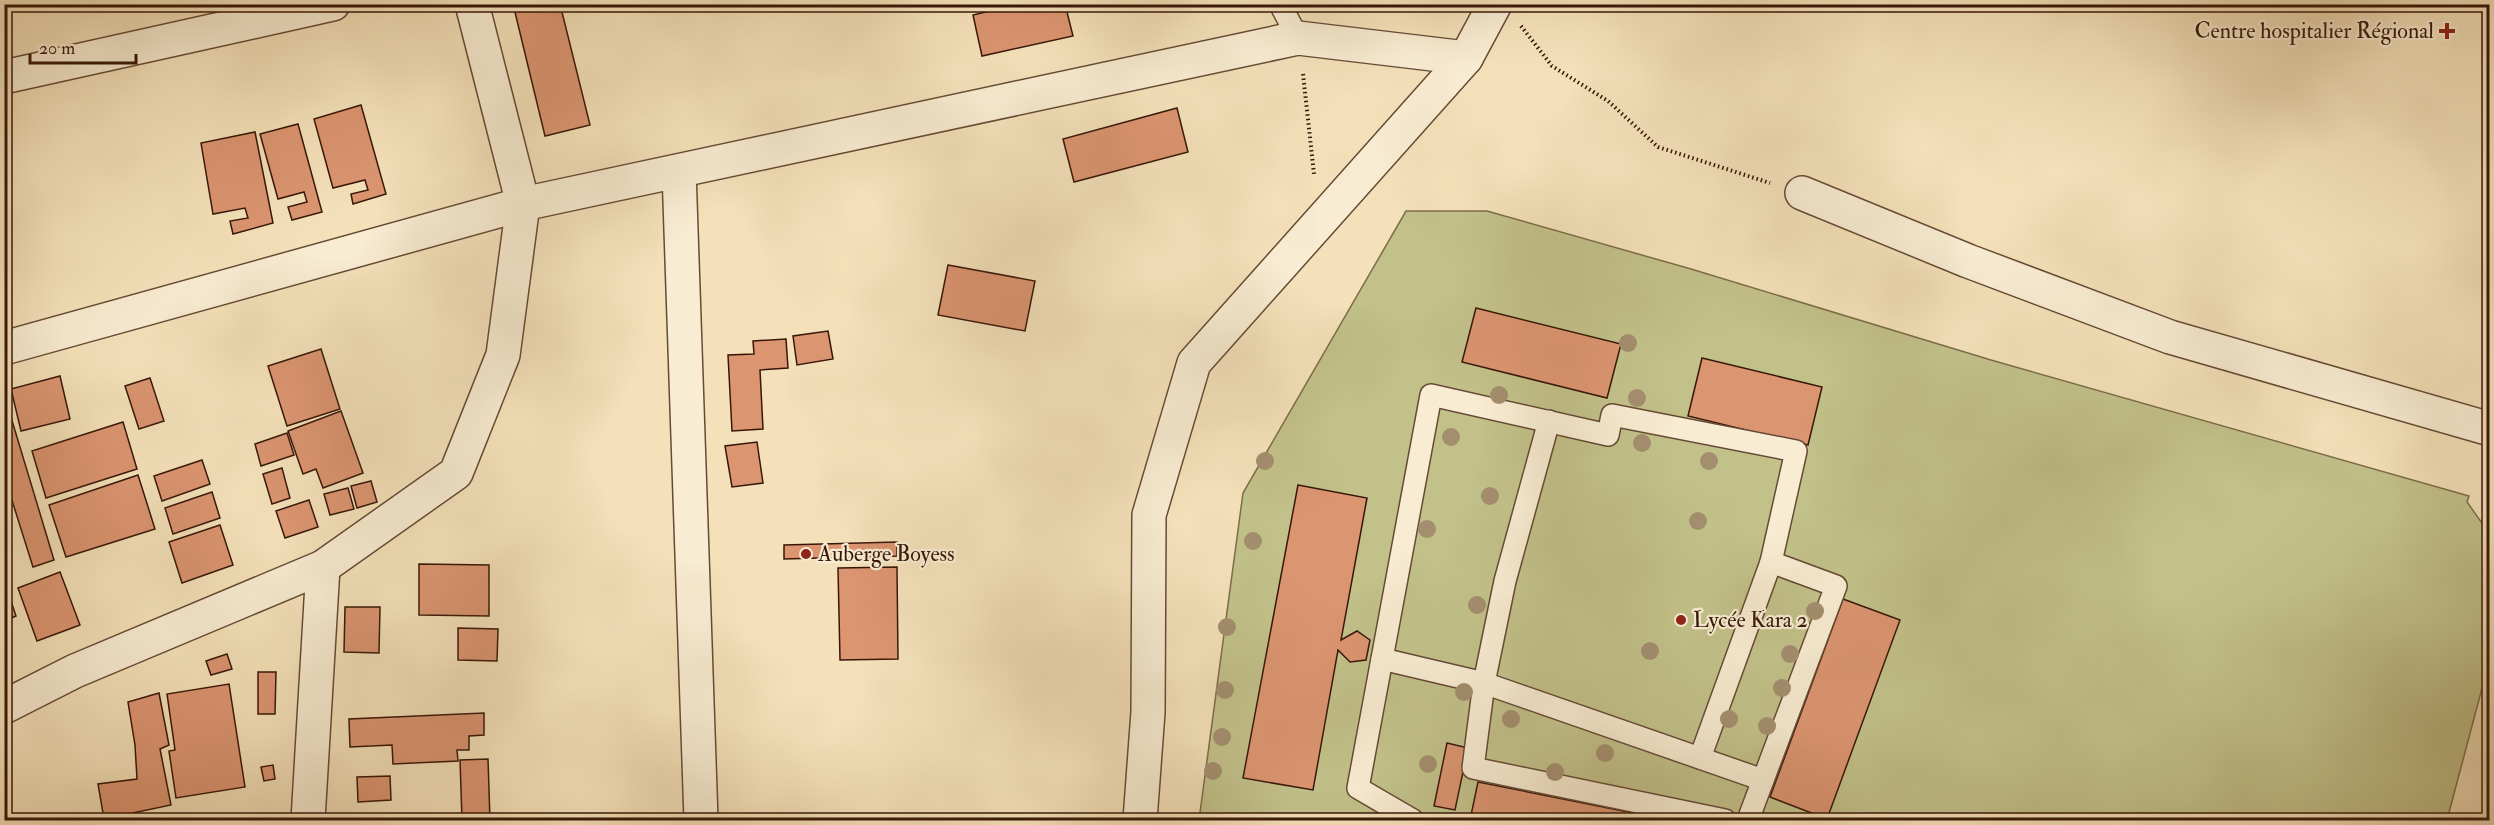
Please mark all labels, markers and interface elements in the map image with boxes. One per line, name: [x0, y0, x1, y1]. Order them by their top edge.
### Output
place label: Centre hospitalier Régional: [2194, 17, 2434, 46]
marker: Centre hospitalier Régional: [2438, 22, 2456, 40]
scale bar: [30, 27, 136, 65]
text: 20 m: [39, 37, 75, 60]
place label: Auberge Boyess: [817, 540, 955, 568]
marker: Auberge Boyess: [799, 547, 813, 561]
place label: Lycée Kara 2: [1693, 606, 1808, 634]
marker: Lycée Kara 2: [1674, 613, 1688, 627]

